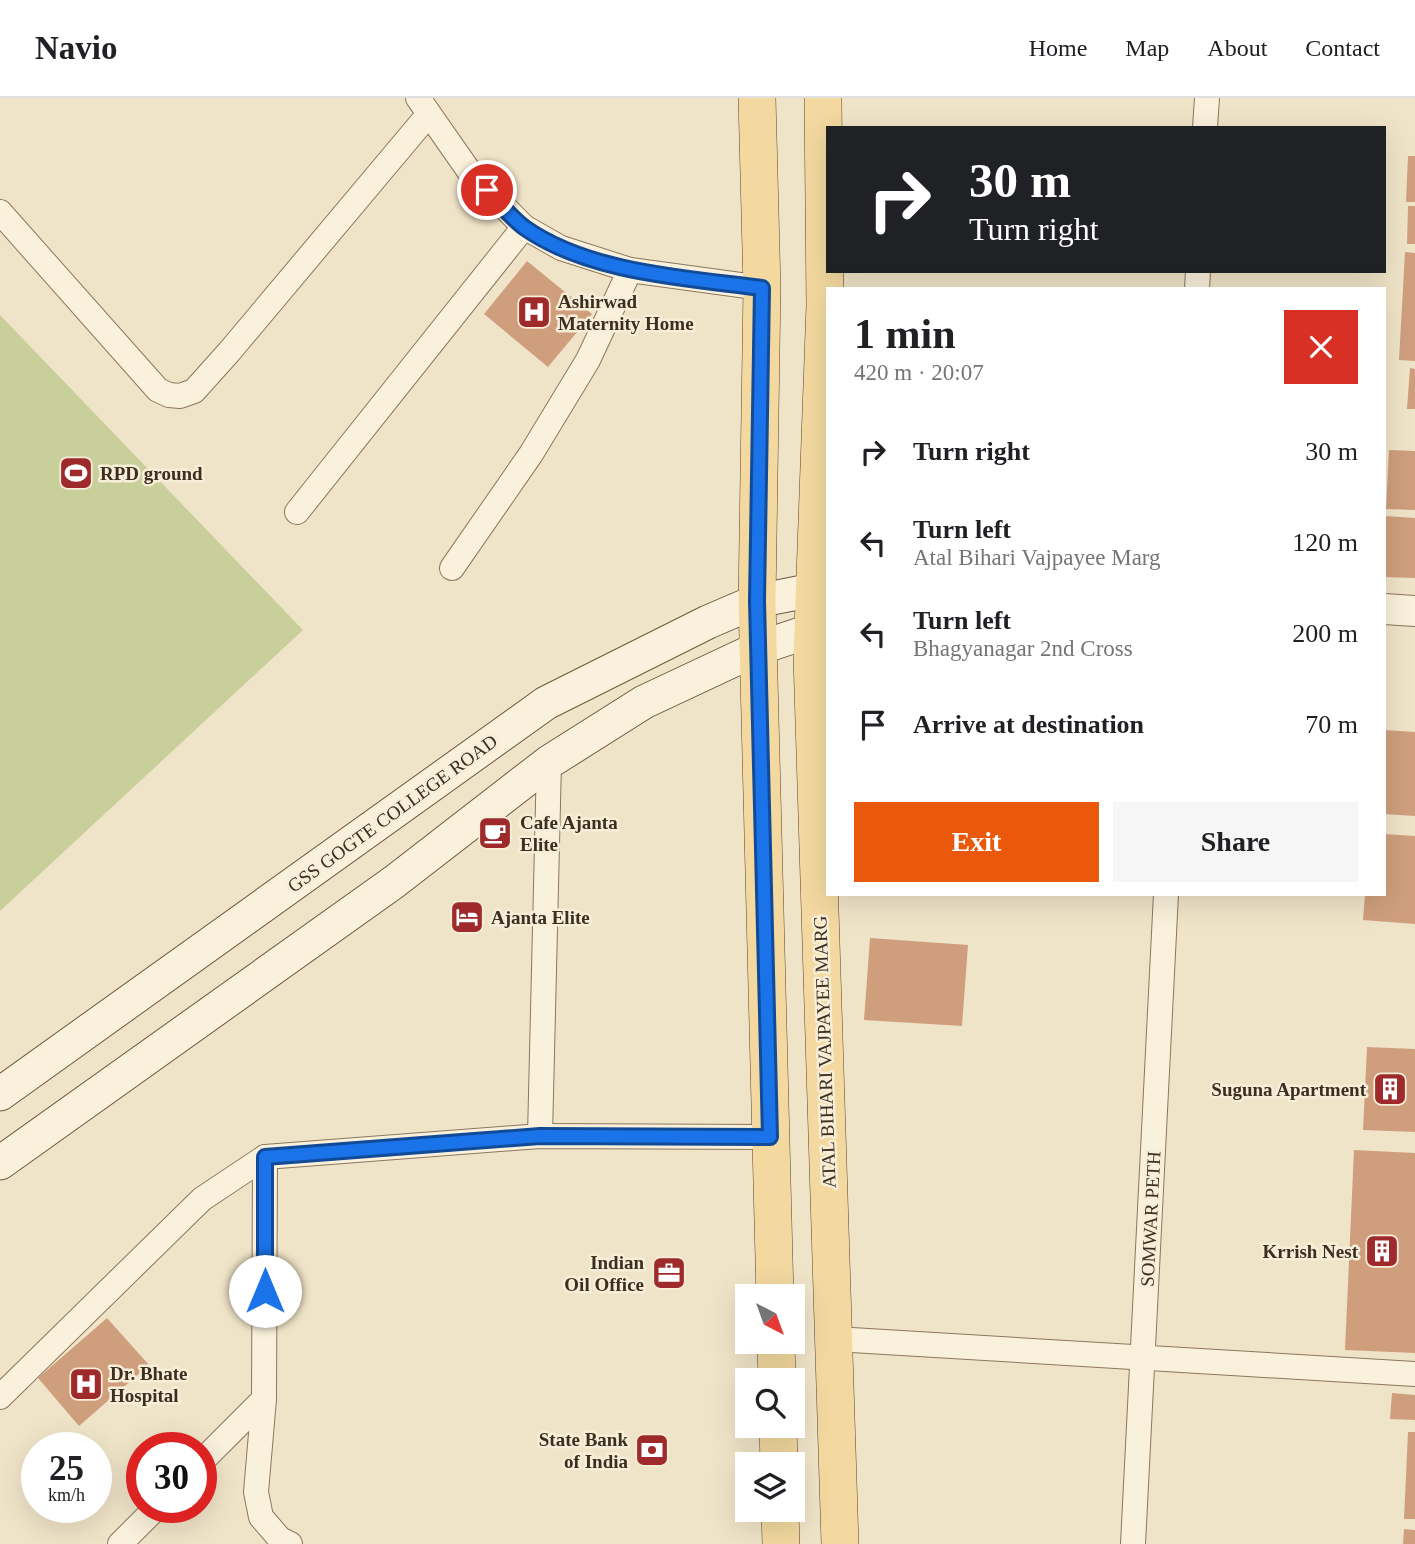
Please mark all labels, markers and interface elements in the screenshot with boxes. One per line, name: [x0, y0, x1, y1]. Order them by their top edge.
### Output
text: Navio: [35, 30, 118, 66]
text: Home: [1029, 35, 1087, 61]
text: Map: [1125, 35, 1169, 61]
text: About: [1207, 35, 1267, 61]
text: Contact: [1305, 35, 1380, 61]
text: 30 m: [969, 153, 1071, 208]
icon: right: [854, 154, 945, 245]
pin: [457, 160, 517, 220]
icon: arrive: [468, 171, 506, 209]
text: Turn right: [969, 211, 1099, 247]
place label: Ashirwad Maternity Home: [558, 291, 694, 334]
hospital icon: Ashirwad Maternity Home: [515, 293, 553, 331]
button: close: [1284, 310, 1358, 384]
text: 1 min: [854, 311, 956, 357]
text: 420 m · 20:07: [854, 360, 984, 385]
icon: right: [854, 433, 892, 471]
text: Turn right: [913, 437, 1030, 466]
text: 30 m: [1305, 437, 1358, 466]
sports icon: RPD ground: [57, 454, 95, 492]
place label: RPD ground: [100, 463, 203, 484]
text: Turn left: [913, 515, 1011, 544]
icon: left: [854, 524, 892, 562]
text: 120 m: [1292, 528, 1358, 557]
text: Atal Bihari Vajpayee Marg: [913, 545, 1161, 570]
text: Turn left: [913, 606, 1011, 635]
icon: left: [854, 615, 892, 653]
text: 200 m: [1292, 619, 1358, 648]
text: Bhagyanagar 2nd Cross: [913, 636, 1133, 661]
icon: arrive: [854, 706, 892, 744]
text: Arrive at destination: [913, 710, 1144, 739]
text: 70 m: [1305, 710, 1358, 739]
street label: GSS GOGTE COLLEGE ROAD: [283, 730, 501, 897]
button: Exit: [854, 802, 1099, 882]
button: Share: [1113, 802, 1358, 882]
place label: Cafe Ajanta Elite: [520, 812, 618, 855]
cafe icon: Cafe Ajanta Elite: [476, 814, 514, 852]
hotel icon: Ajanta Elite: [448, 898, 486, 936]
place label: Ajanta Elite: [491, 907, 590, 928]
street label: ATAL BIHARI VAJPAYEE MARG: [809, 915, 840, 1189]
building icon: Suguna Apartment: [1371, 1070, 1409, 1108]
place label: Suguna Apartment: [1211, 1079, 1367, 1100]
street label: SOMWAR PETH: [1136, 1150, 1165, 1287]
building icon: Krrish Nest: [1363, 1232, 1401, 1270]
place label: Krrish Nest: [1262, 1241, 1359, 1262]
place label: Indian Oil Office: [564, 1252, 644, 1295]
position arrow: [228, 1254, 302, 1328]
office icon: Indian Oil Office: [650, 1254, 688, 1292]
north arrow: [735, 1284, 805, 1354]
map controls: [735, 1284, 805, 1522]
place label: Dr. Bhate Hospital: [110, 1363, 187, 1406]
hospital icon: Dr. Bhate Hospital: [67, 1365, 105, 1403]
button: search: [735, 1368, 805, 1438]
place label: State Bank of India: [539, 1429, 628, 1472]
bank icon: State Bank of India: [633, 1431, 671, 1469]
speed limit sign: 30: [126, 1432, 217, 1523]
text: 25: [49, 1449, 84, 1488]
button: layers: [735, 1452, 805, 1522]
text: km/h: [48, 1485, 85, 1505]

